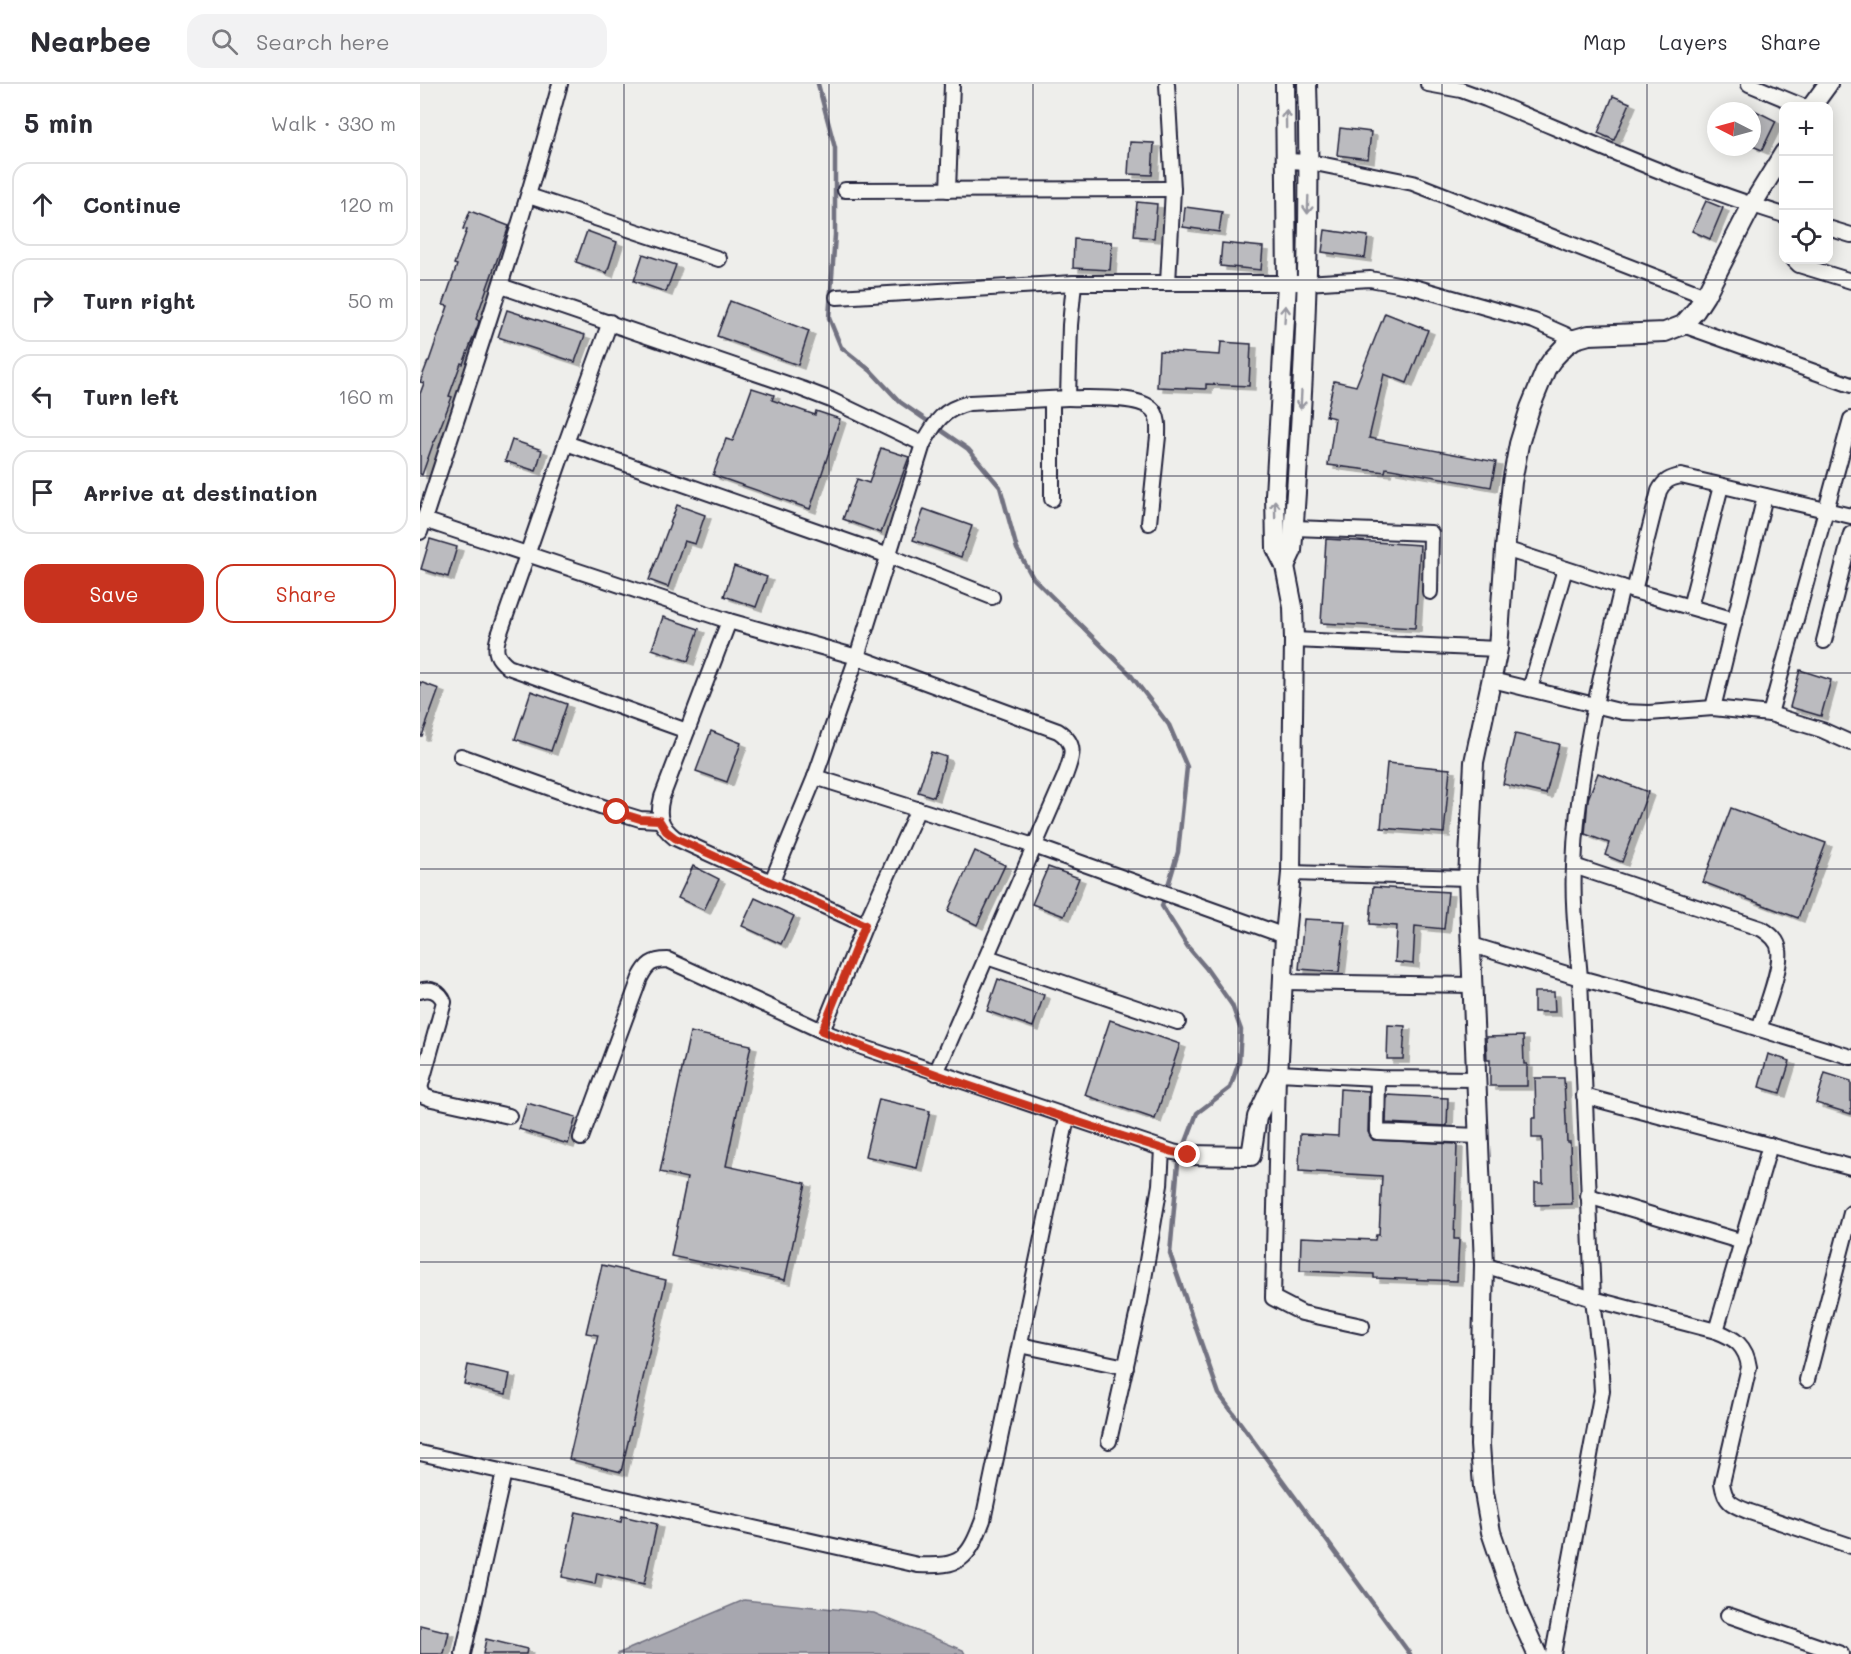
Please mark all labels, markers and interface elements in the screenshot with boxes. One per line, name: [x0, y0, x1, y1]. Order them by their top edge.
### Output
search box: [187, 14, 607, 68]
text: Nearbee: [30, 23, 151, 59]
icon: search: [208, 25, 241, 58]
text: Search here: [256, 27, 390, 56]
text: Map: [1583, 28, 1626, 55]
text: Layers: [1659, 28, 1728, 55]
text: Share: [1761, 28, 1821, 55]
north arrow: [1707, 102, 1761, 156]
map controls: [1779, 102, 1833, 264]
button: +: [1779, 102, 1833, 156]
text: 5 min: [24, 106, 93, 140]
text: Walk · 330 m: [271, 110, 396, 136]
one-way arrow: [1280, 110, 1292, 130]
button: −: [1779, 156, 1833, 210]
icon: ahead: [26, 188, 59, 221]
text: Continue: [83, 190, 181, 219]
text: 120 m: [339, 191, 394, 217]
one-way arrow: [1303, 195, 1314, 215]
button: locate: [1779, 210, 1833, 264]
icon: right: [26, 284, 59, 317]
text: Turn right: [83, 286, 195, 315]
text: 50 m: [348, 287, 394, 313]
one-way arrow: [1280, 305, 1291, 325]
icon: left: [26, 380, 59, 413]
text: Turn left: [83, 382, 179, 411]
text: 160 m: [338, 383, 394, 409]
one-way arrow: [1295, 390, 1306, 410]
icon: arrive: [26, 476, 59, 509]
text: Arrive at destination: [83, 478, 318, 507]
one-way arrow: [1270, 500, 1281, 520]
button: Save: [24, 564, 204, 623]
button: Share: [216, 564, 396, 623]
route start: [603, 798, 629, 824]
route end: [1174, 1141, 1200, 1167]

